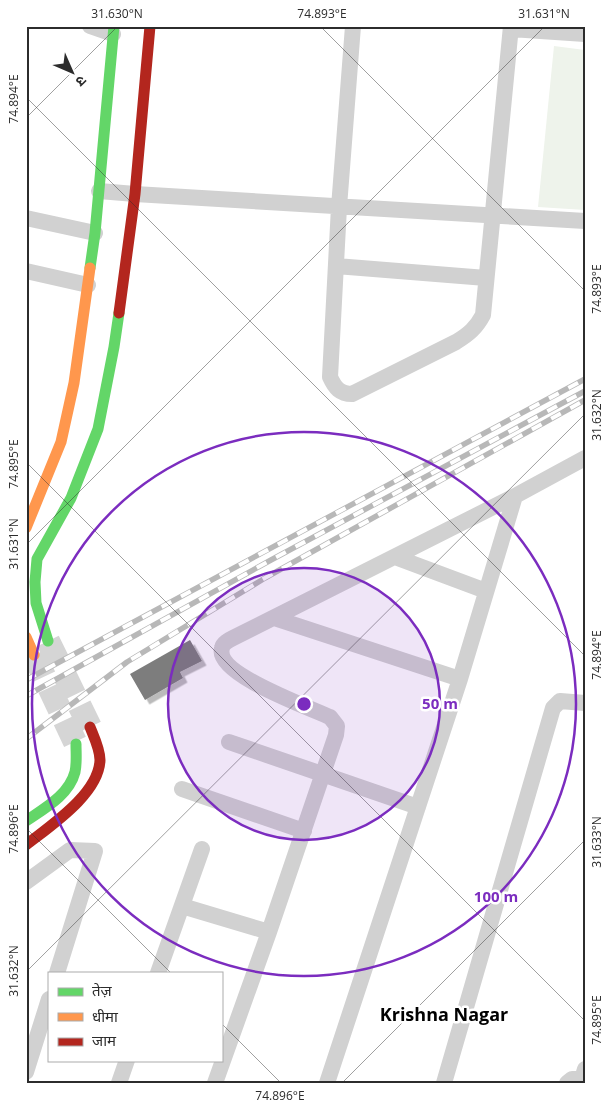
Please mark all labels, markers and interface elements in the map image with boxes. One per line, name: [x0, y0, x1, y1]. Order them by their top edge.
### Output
text: 31.630°N: [91, 5, 143, 22]
text: 74.893°E: [297, 5, 347, 22]
text: 31.631°N: [518, 5, 570, 22]
north arrow: [48, 48, 98, 98]
text: उ: [71, 72, 91, 92]
text: 74.894°E: [5, 74, 22, 124]
text: 74.893°E: [588, 264, 605, 314]
text: 31.632°N: [588, 389, 605, 441]
text: 74.895°E: [5, 439, 22, 489]
text: 31.631°N: [5, 518, 22, 570]
text: 74.894°E: [588, 630, 605, 680]
text: 50 m: [422, 693, 458, 713]
centre of rings: [295, 695, 313, 713]
text: 74.896°E: [5, 804, 22, 854]
text: 31.633°N: [588, 816, 605, 868]
text: 100 m: [474, 886, 518, 906]
text: 31.632°N: [5, 945, 22, 997]
legend: [48, 972, 222, 1062]
text: तेज़: [92, 980, 113, 1000]
text: 74.895°E: [588, 995, 605, 1045]
district label: Krishna Nagar: [380, 1002, 508, 1026]
text: धीमा: [92, 1006, 119, 1026]
text: जाम: [92, 1030, 117, 1050]
text: 74.896°E: [255, 1087, 305, 1104]

